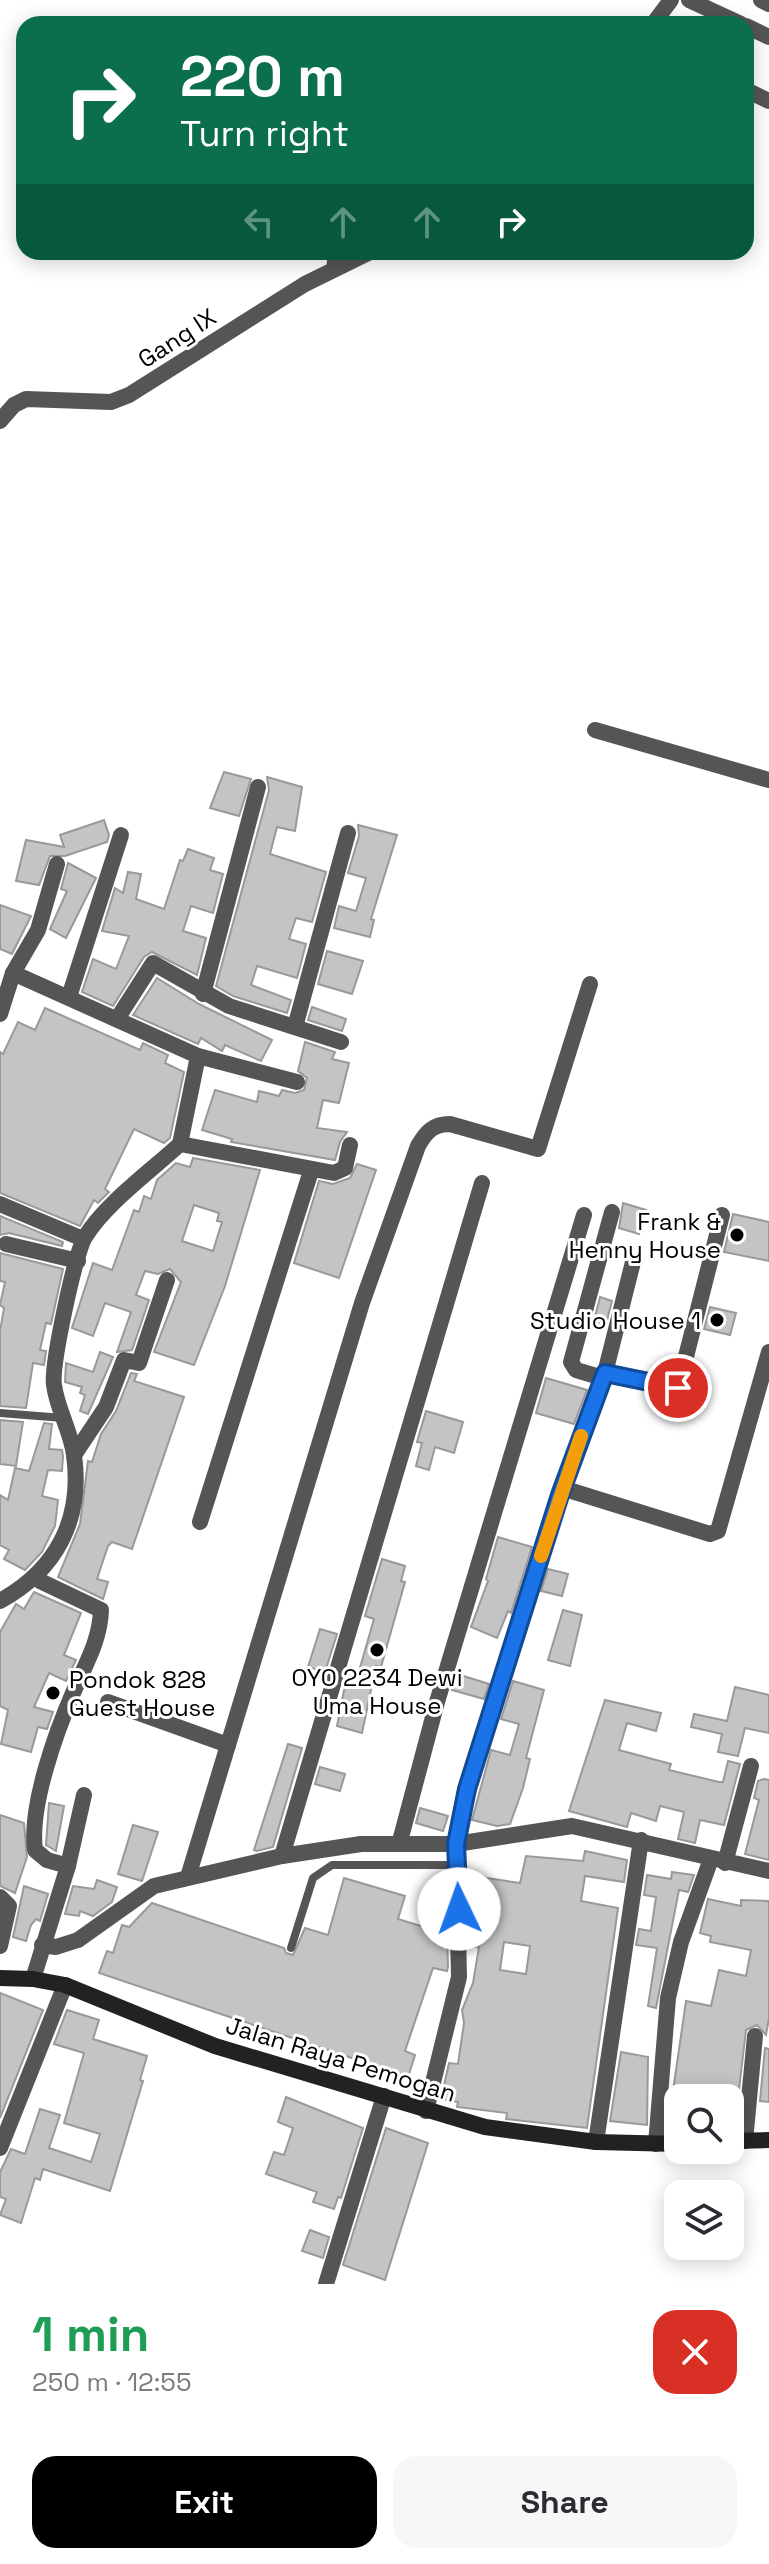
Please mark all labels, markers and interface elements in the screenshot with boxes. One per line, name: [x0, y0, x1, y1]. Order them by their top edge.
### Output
text: 220 m: [180, 41, 345, 112]
icon: right: [48, 48, 152, 152]
text: Turn right: [180, 111, 349, 157]
icon: left: [237, 200, 281, 244]
icon: ahead: [321, 200, 365, 244]
icon: ahead: [405, 200, 449, 244]
icon: right: [489, 200, 533, 244]
street label: Gang IX: [132, 301, 222, 375]
place label: Frank & Henny House: [569, 1206, 721, 1265]
marker: Frank & Henny House: [728, 1226, 746, 1244]
place label: Studio House 1: [530, 1305, 701, 1336]
marker: Studio House 1: [708, 1311, 726, 1329]
pin: [644, 1354, 712, 1422]
icon: arrive: [656, 1366, 700, 1410]
marker: OYO 2234 Dewi Uma House: [368, 1641, 386, 1659]
place label: OYO 2234 Dewi Uma House: [291, 1662, 463, 1721]
place label: Pondok 828 Guest House: [69, 1664, 215, 1723]
marker: Pondok 828 Guest House: [44, 1684, 62, 1702]
position arrow: [417, 1867, 501, 1951]
street label: Jalan Raya Pemogan: [222, 2009, 460, 2109]
map controls: [664, 2084, 744, 2260]
button: search: [664, 2084, 744, 2164]
button: layers: [664, 2180, 744, 2260]
text: 1 min: [32, 2304, 149, 2365]
button: close: [653, 2310, 737, 2394]
text: 250 m · 12:55: [32, 2365, 191, 2399]
button: Exit: [32, 2456, 377, 2548]
button: Share: [393, 2456, 737, 2548]

